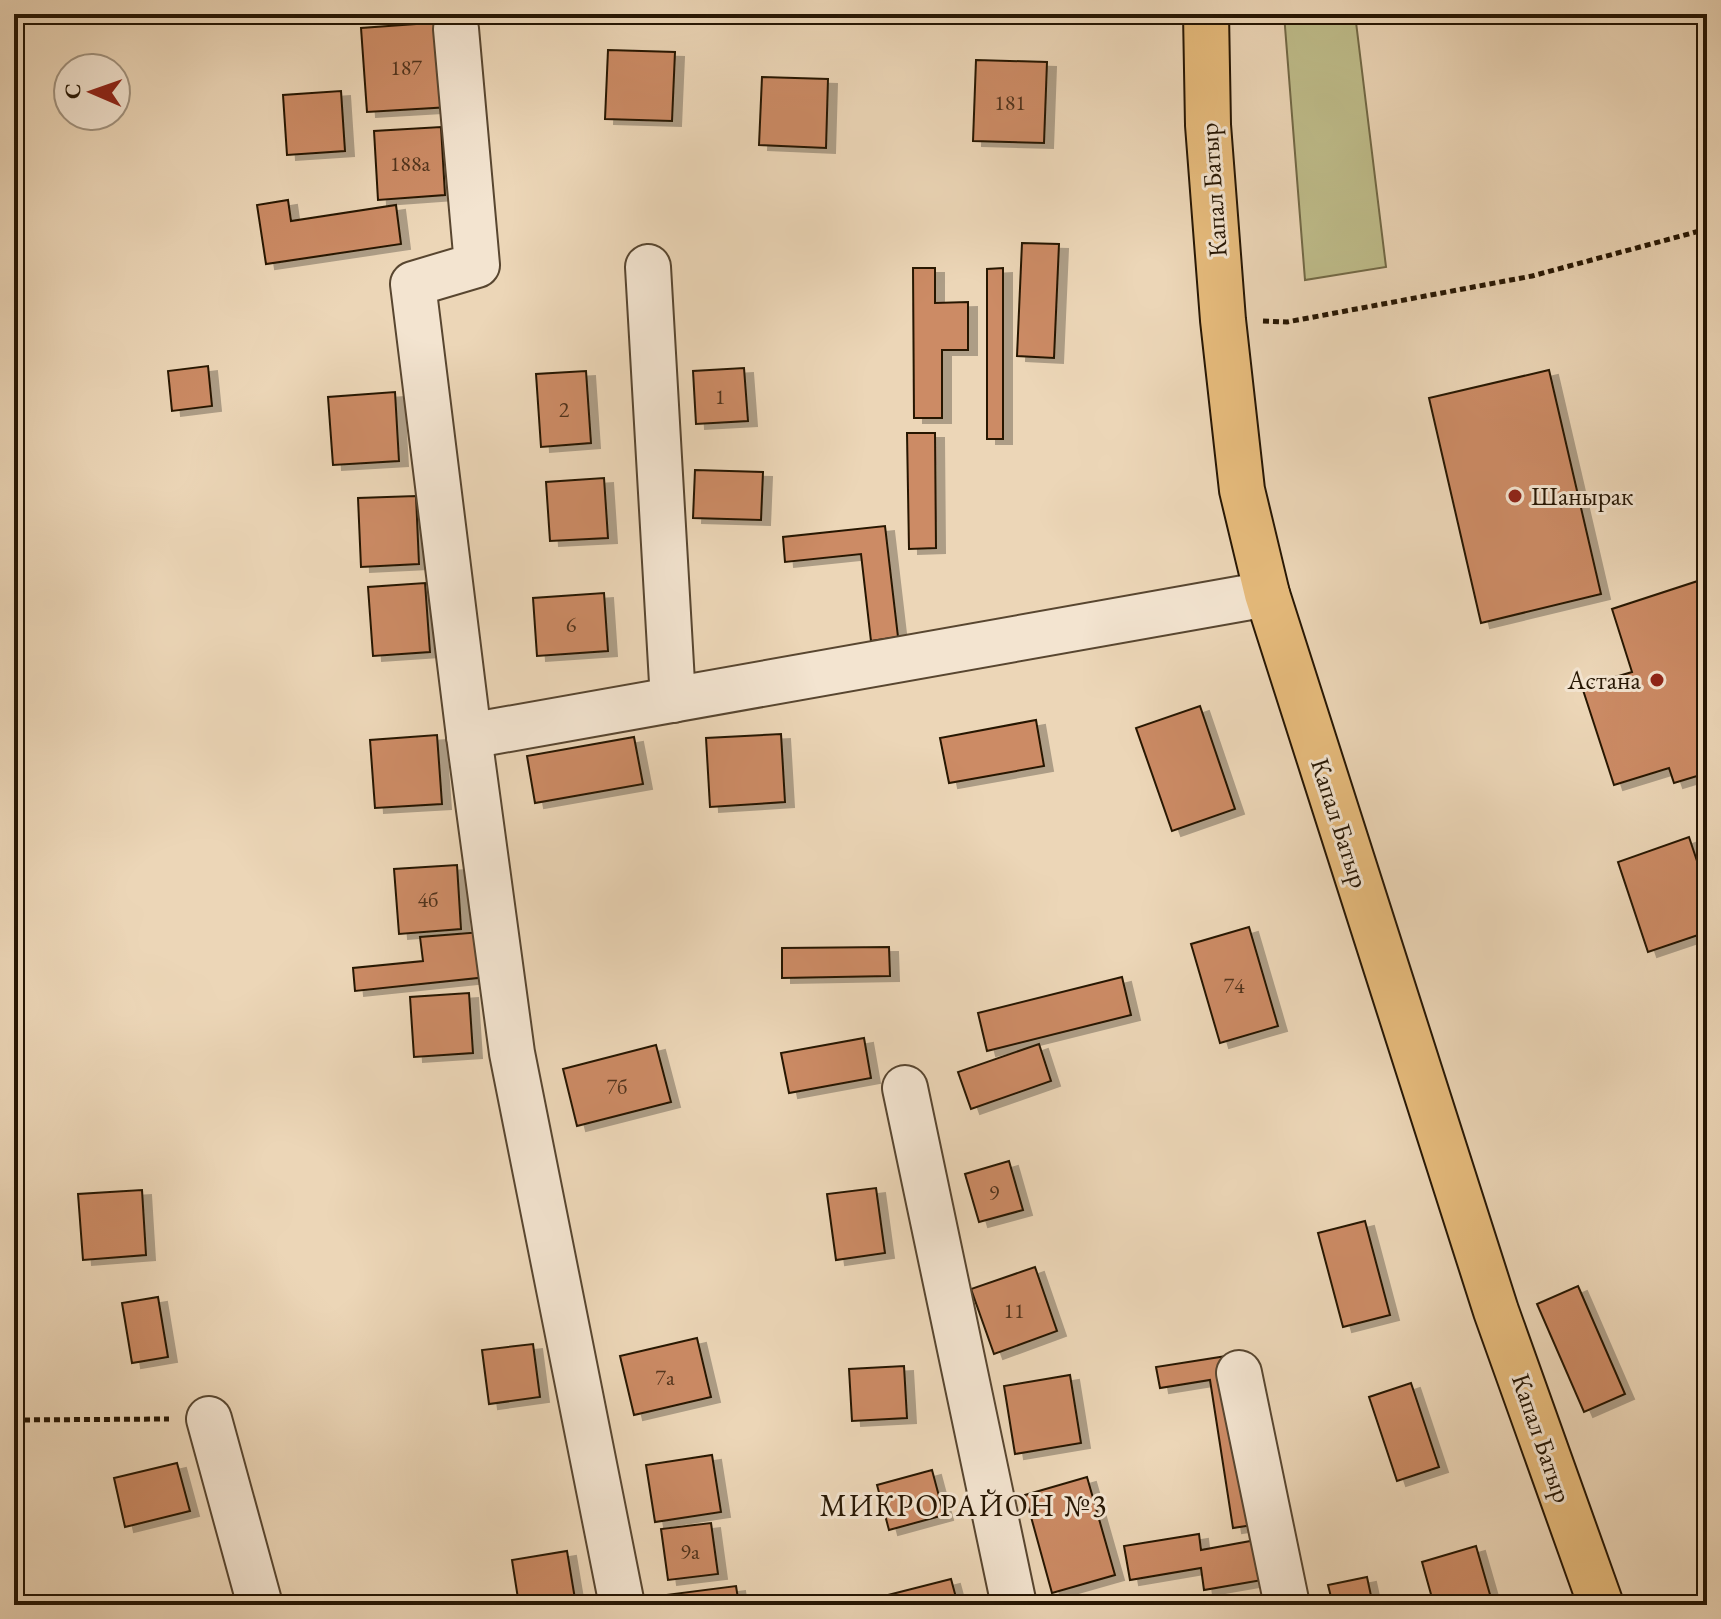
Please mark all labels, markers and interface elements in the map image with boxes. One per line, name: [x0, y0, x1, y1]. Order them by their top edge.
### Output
north arrow: [52, 52, 132, 132]
house number: 187: [390, 53, 422, 82]
text: С: [58, 83, 87, 100]
house number: 181: [994, 88, 1026, 117]
street label: Капал Батыр: [1191, 122, 1235, 258]
house number: 188а: [390, 149, 430, 178]
house number: 1: [715, 382, 725, 411]
house number: 2: [559, 395, 570, 424]
place label: Шанырак: [1531, 479, 1634, 513]
marker: Шанырак: [1506, 487, 1524, 505]
house number: 6: [566, 610, 577, 639]
place label: Астана: [1566, 663, 1642, 697]
marker: Астана: [1648, 671, 1666, 689]
street label: Капал Батыр: [1303, 754, 1377, 892]
house number: 4б: [418, 885, 438, 914]
house number: 74: [1223, 971, 1245, 1000]
house number: 7б: [607, 1072, 627, 1101]
house number: 9: [989, 1178, 1000, 1207]
house number: 11: [1003, 1296, 1025, 1325]
house number: 7а: [655, 1363, 675, 1392]
street label: Капал Батыр: [1504, 1369, 1580, 1507]
district label: МИКРОРАЙОН №3: [820, 1486, 1108, 1525]
house number: 9а: [680, 1537, 700, 1566]

